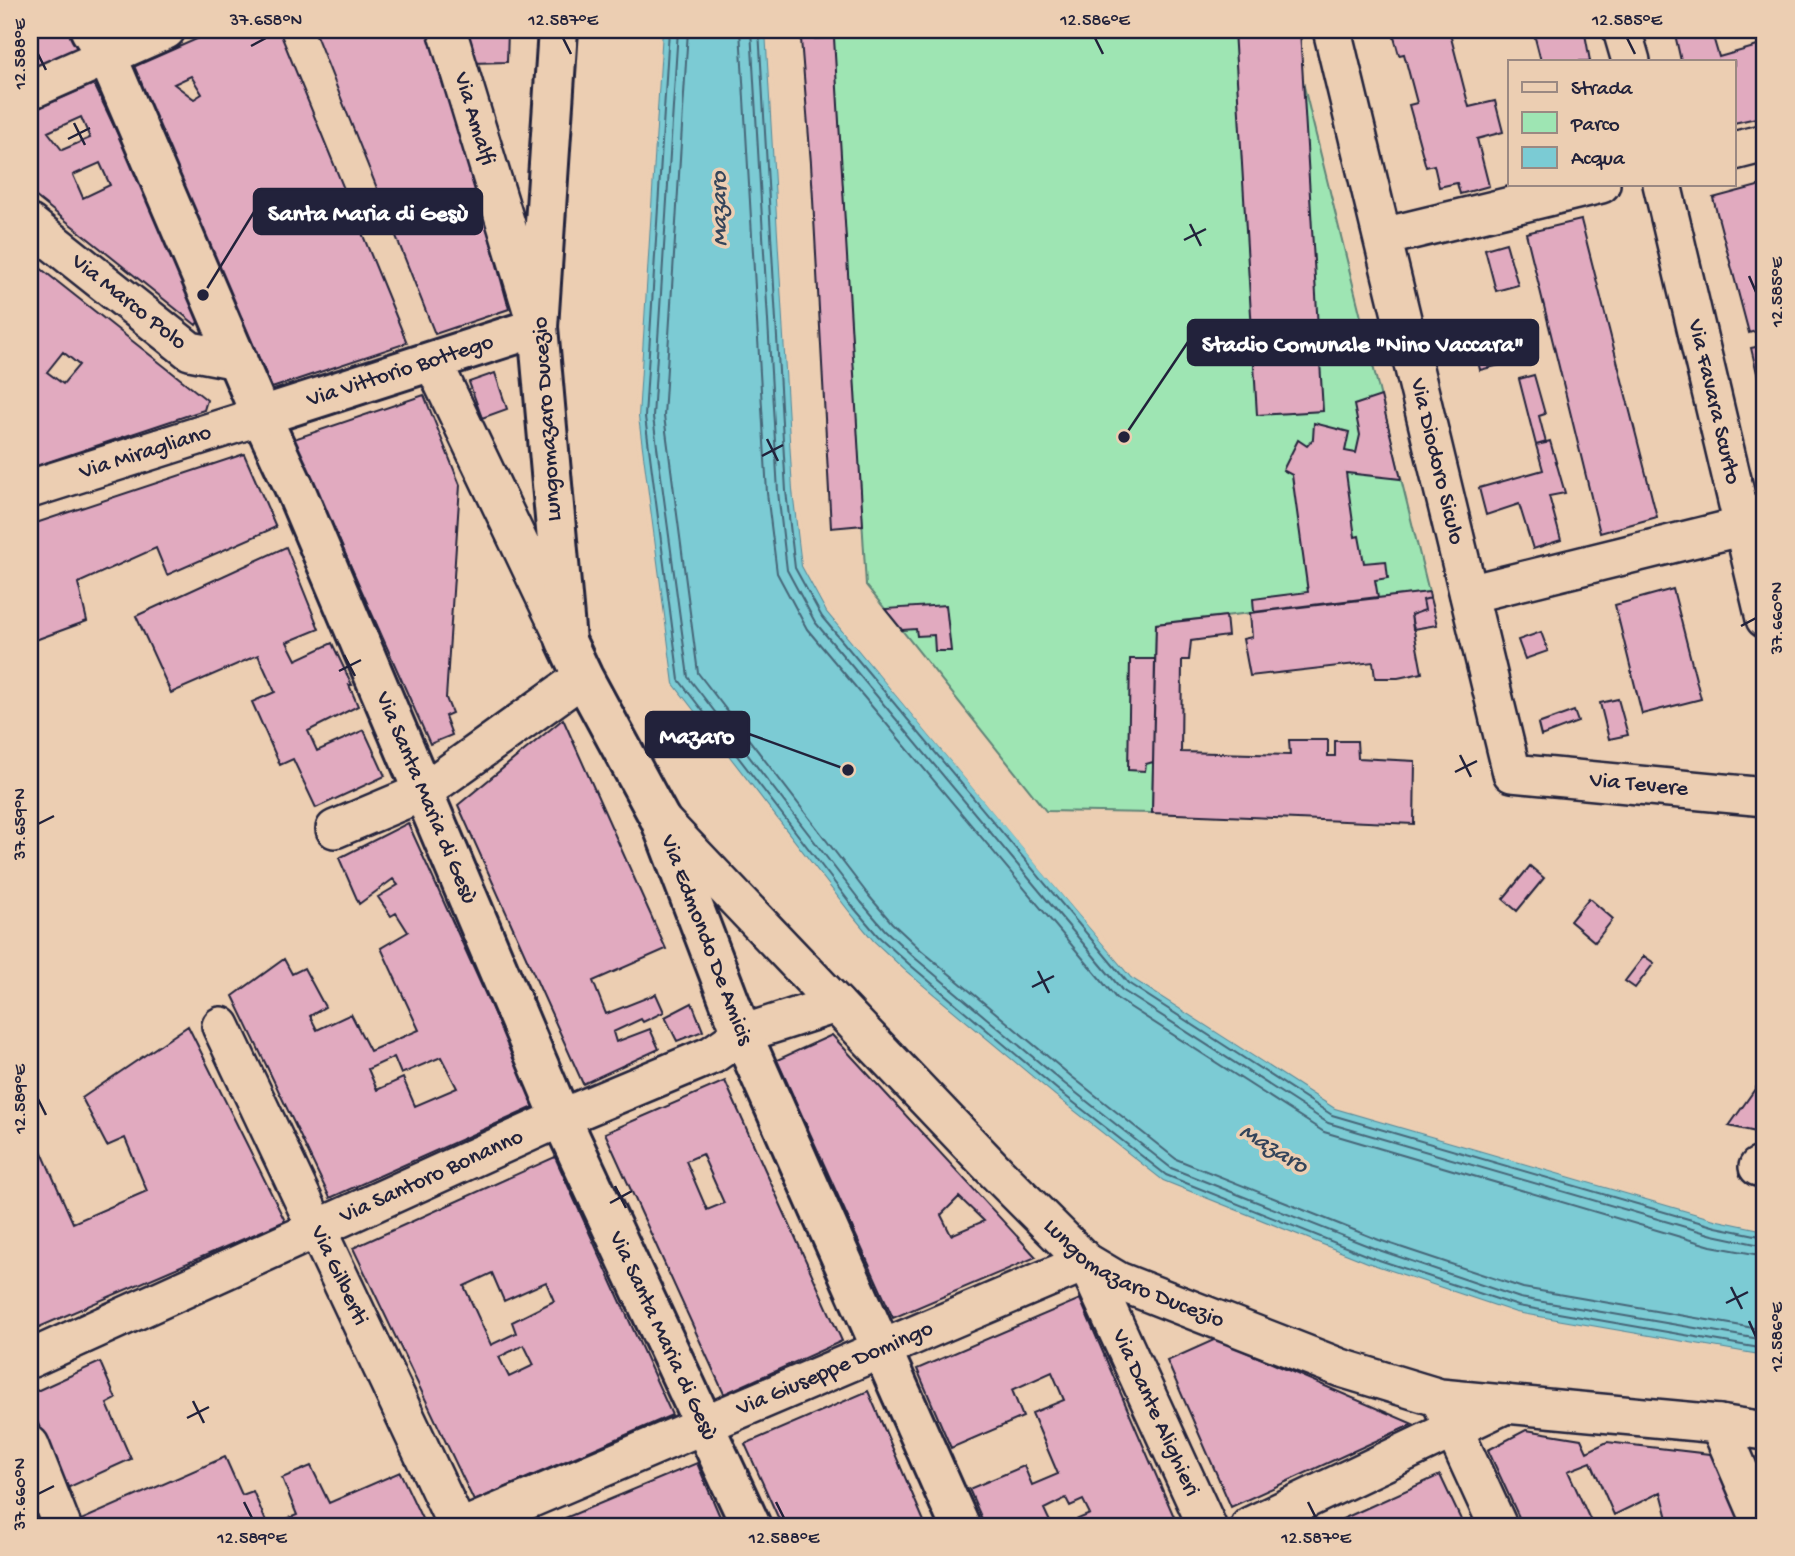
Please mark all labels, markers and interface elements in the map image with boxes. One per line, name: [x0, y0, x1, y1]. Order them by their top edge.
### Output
text: 37.658°N: [229, 11, 302, 32]
text: 12.587°E: [527, 11, 599, 32]
text: 12.586°E: [1059, 11, 1131, 32]
text: 12.585°E: [1591, 11, 1663, 32]
text: 12.588°E: [11, 18, 32, 90]
legend: [1508, 60, 1736, 186]
street label: Via Amalfi: [447, 68, 501, 169]
text: Strada: [1571, 78, 1634, 103]
text: Parco: [1570, 114, 1620, 139]
text: Acqua: [1571, 148, 1626, 173]
water label: Mazaro: [706, 170, 736, 247]
callout: Santa Maria di Gesù: [254, 189, 482, 234]
text: Santa Maria di Gesù: [268, 201, 469, 230]
street label: Via Marco Polo: [65, 248, 192, 356]
text: 12.585°E: [1768, 256, 1789, 328]
street label: Lungomazaro Ducezio: [527, 316, 569, 522]
street label: Via Favara Scurto: [1681, 316, 1746, 487]
callout: Stadio Comunale "Nino Vaccara": [1188, 320, 1538, 365]
street label: Via Vittorio Bottego: [303, 329, 497, 414]
text: Stadio Comunale "Nino Vaccara": [1202, 332, 1524, 361]
street label: Via Diodoro Siculo: [1403, 375, 1470, 548]
street label: Via Miragliano: [75, 419, 215, 486]
text: 37.660°N: [1768, 582, 1789, 655]
street label: Via Santa Maria di Gesù: [368, 687, 483, 908]
callout: Mazaro: [646, 712, 749, 757]
text: Mazaro: [660, 724, 735, 753]
street label: Via Tevere: [1587, 767, 1691, 803]
text: 37.659°N: [11, 788, 32, 861]
street label: Via Edmondo De Amicis: [653, 830, 759, 1050]
text: 12.589°E: [11, 1064, 32, 1135]
water label: Mazaro: [1233, 1118, 1314, 1182]
street label: Via Santoro Bonanno: [335, 1123, 528, 1230]
street label: Lungomazaro Ducezio: [1037, 1213, 1228, 1335]
street label: Via Gilberti: [303, 1220, 374, 1330]
street label: Via Santa Maria di Gesù: [602, 1226, 723, 1445]
text: 12.586°E: [1768, 1301, 1789, 1373]
street label: Via Giuseppe Domingo: [732, 1315, 937, 1423]
street label: Via Dante Alighieri: [1105, 1324, 1205, 1501]
text: 37.660°N: [11, 1458, 32, 1531]
text: 12.589°E: [216, 1529, 287, 1550]
text: 12.588°E: [748, 1529, 820, 1550]
text: 12.587°E: [1280, 1529, 1352, 1550]

